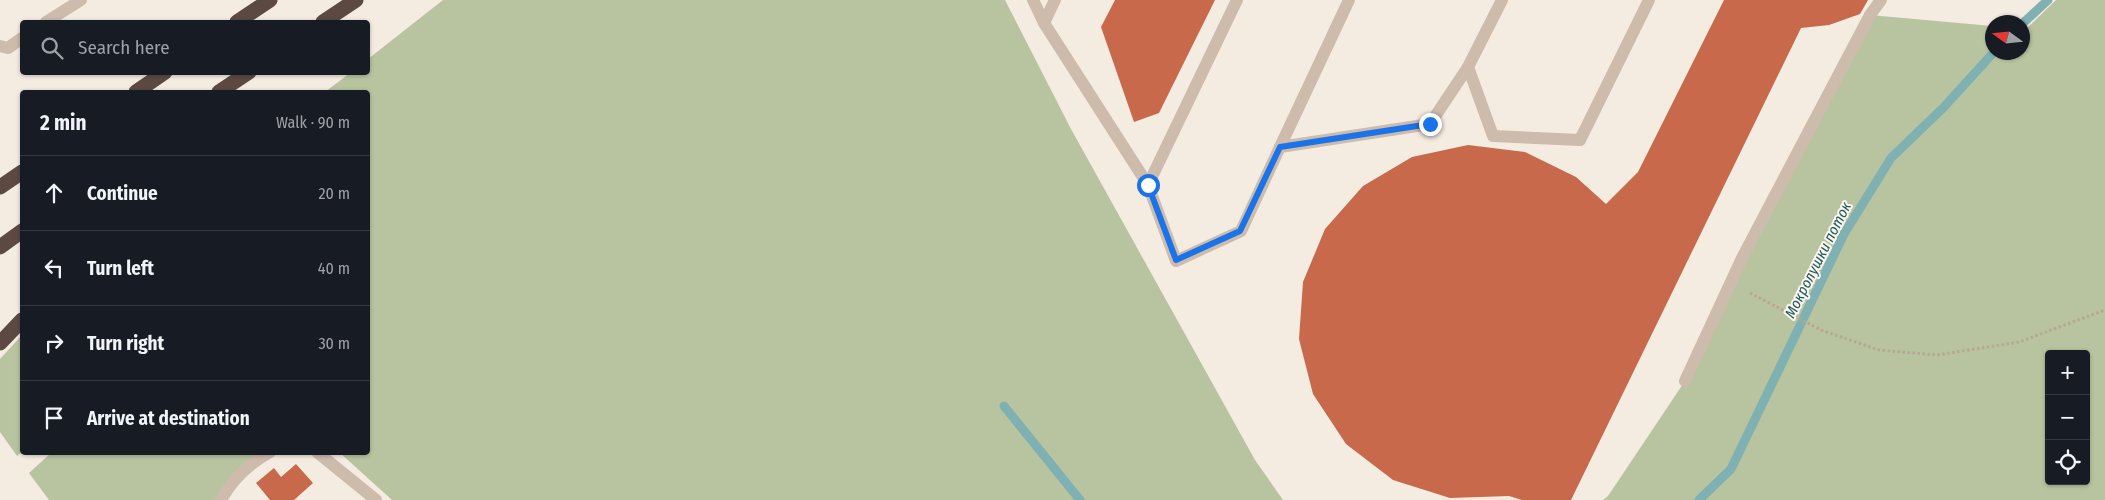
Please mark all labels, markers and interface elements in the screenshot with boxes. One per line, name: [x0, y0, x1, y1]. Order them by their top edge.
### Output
north arrow: [1985, 15, 2030, 60]
search box: [20, 20, 370, 75]
icon: search: [38, 34, 66, 62]
text: Search here: [78, 36, 170, 59]
text: 2 min: [40, 110, 87, 136]
text: Walk · 90 m: [276, 113, 350, 132]
route end: [1419, 113, 1442, 136]
route start: [1137, 174, 1160, 197]
icon: ahead: [40, 179, 68, 207]
text: Continue: [87, 182, 158, 205]
text: 20 m: [319, 184, 350, 203]
water label: Мокролушки поток: [1781, 199, 1855, 321]
icon: left: [40, 254, 68, 282]
text: Turn left: [87, 257, 154, 280]
text: 40 m: [318, 259, 350, 278]
icon: right: [40, 329, 68, 357]
text: Turn right: [87, 332, 164, 355]
text: 30 m: [318, 334, 350, 353]
map controls: [2045, 350, 2090, 485]
button: +: [2045, 350, 2090, 395]
button: −: [2045, 395, 2090, 440]
icon: arrive: [40, 404, 68, 432]
text: Arrive at destination: [87, 407, 250, 430]
button: locate: [2045, 440, 2090, 485]

